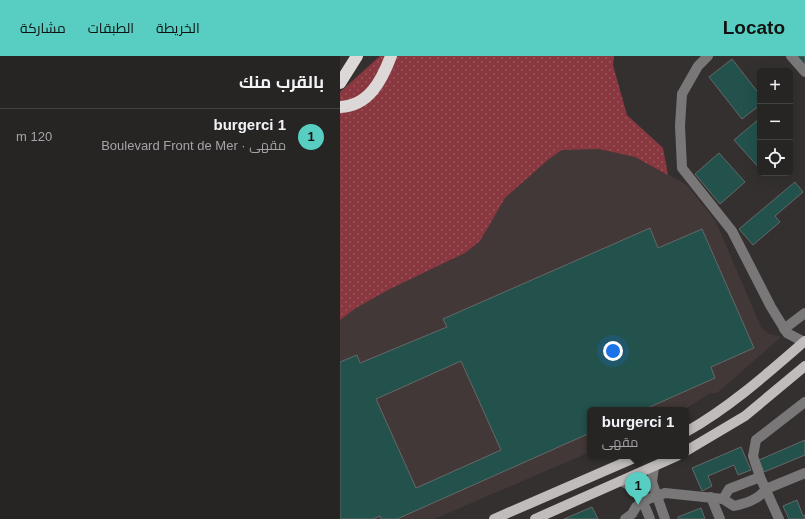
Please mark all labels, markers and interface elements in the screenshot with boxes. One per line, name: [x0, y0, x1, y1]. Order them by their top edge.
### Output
text: Locato: [723, 17, 785, 38]
text: مشاركة: [20, 20, 66, 36]
text: الطبقات: [88, 20, 134, 36]
text: الخريطة: [156, 20, 200, 36]
map controls: [757, 68, 793, 176]
button: +: [757, 68, 793, 104]
text: بالقرب منك: [239, 73, 324, 92]
button: −: [757, 104, 793, 140]
text: burgerci 1: [213, 116, 286, 133]
text: 120 m: [16, 129, 52, 144]
text: 1: [307, 129, 315, 144]
text: مقهى · Boulevard Front de Mer: [101, 138, 286, 153]
button: locate: [757, 140, 793, 176]
your location: [603, 341, 623, 361]
popup: [587, 407, 689, 459]
text: burgerci 1: [602, 413, 674, 430]
text: مقهى: [602, 435, 638, 450]
pin: 1: [625, 472, 651, 505]

